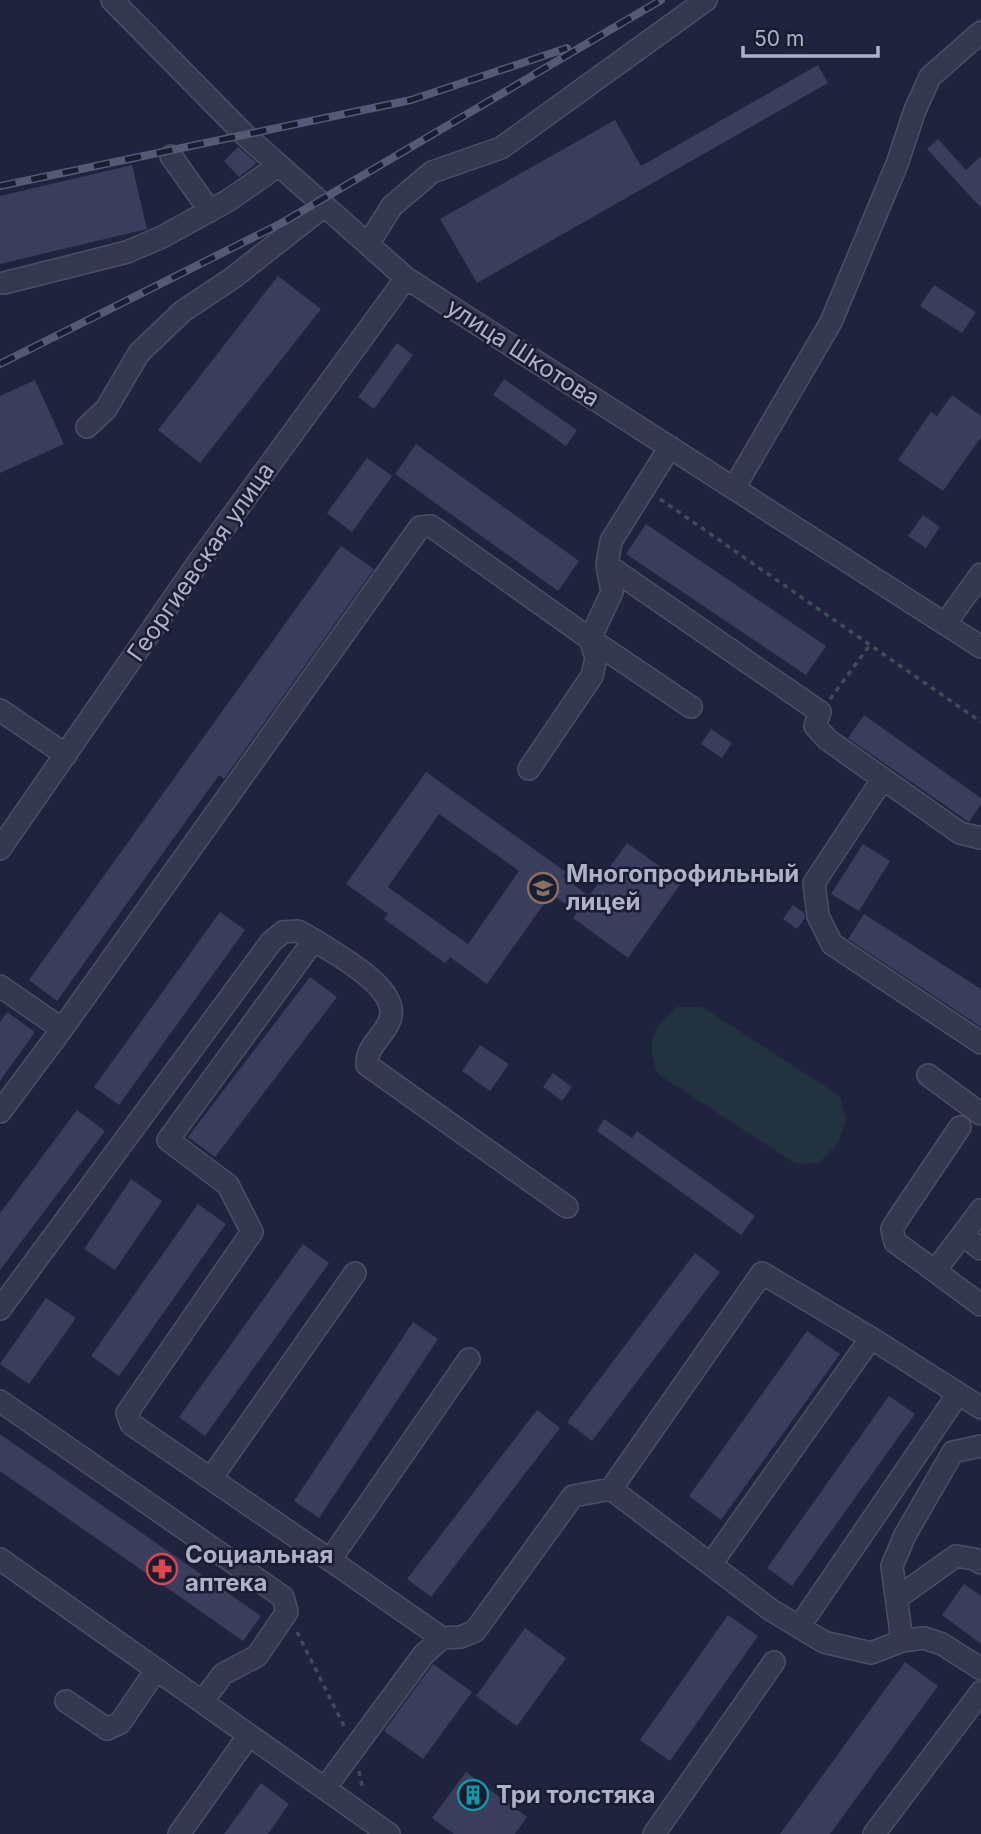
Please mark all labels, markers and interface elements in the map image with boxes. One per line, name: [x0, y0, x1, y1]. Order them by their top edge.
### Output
scale bar: [743, 14, 878, 58]
text: 50 m: [754, 26, 804, 51]
street label: улица Шкотова: [441, 292, 605, 413]
street label: Георгиевская улица: [121, 457, 280, 667]
place label: Многопрофильный лицей: [566, 859, 799, 916]
school or university icon: Многопрофильный лицей: [526, 871, 560, 905]
place label: Социальная аптека: [185, 1540, 333, 1597]
pharmacy icon: Социальная аптека: [145, 1552, 179, 1586]
building icon: Три толстяка: [456, 1778, 490, 1812]
place label: Три толстяка: [496, 1780, 655, 1809]

